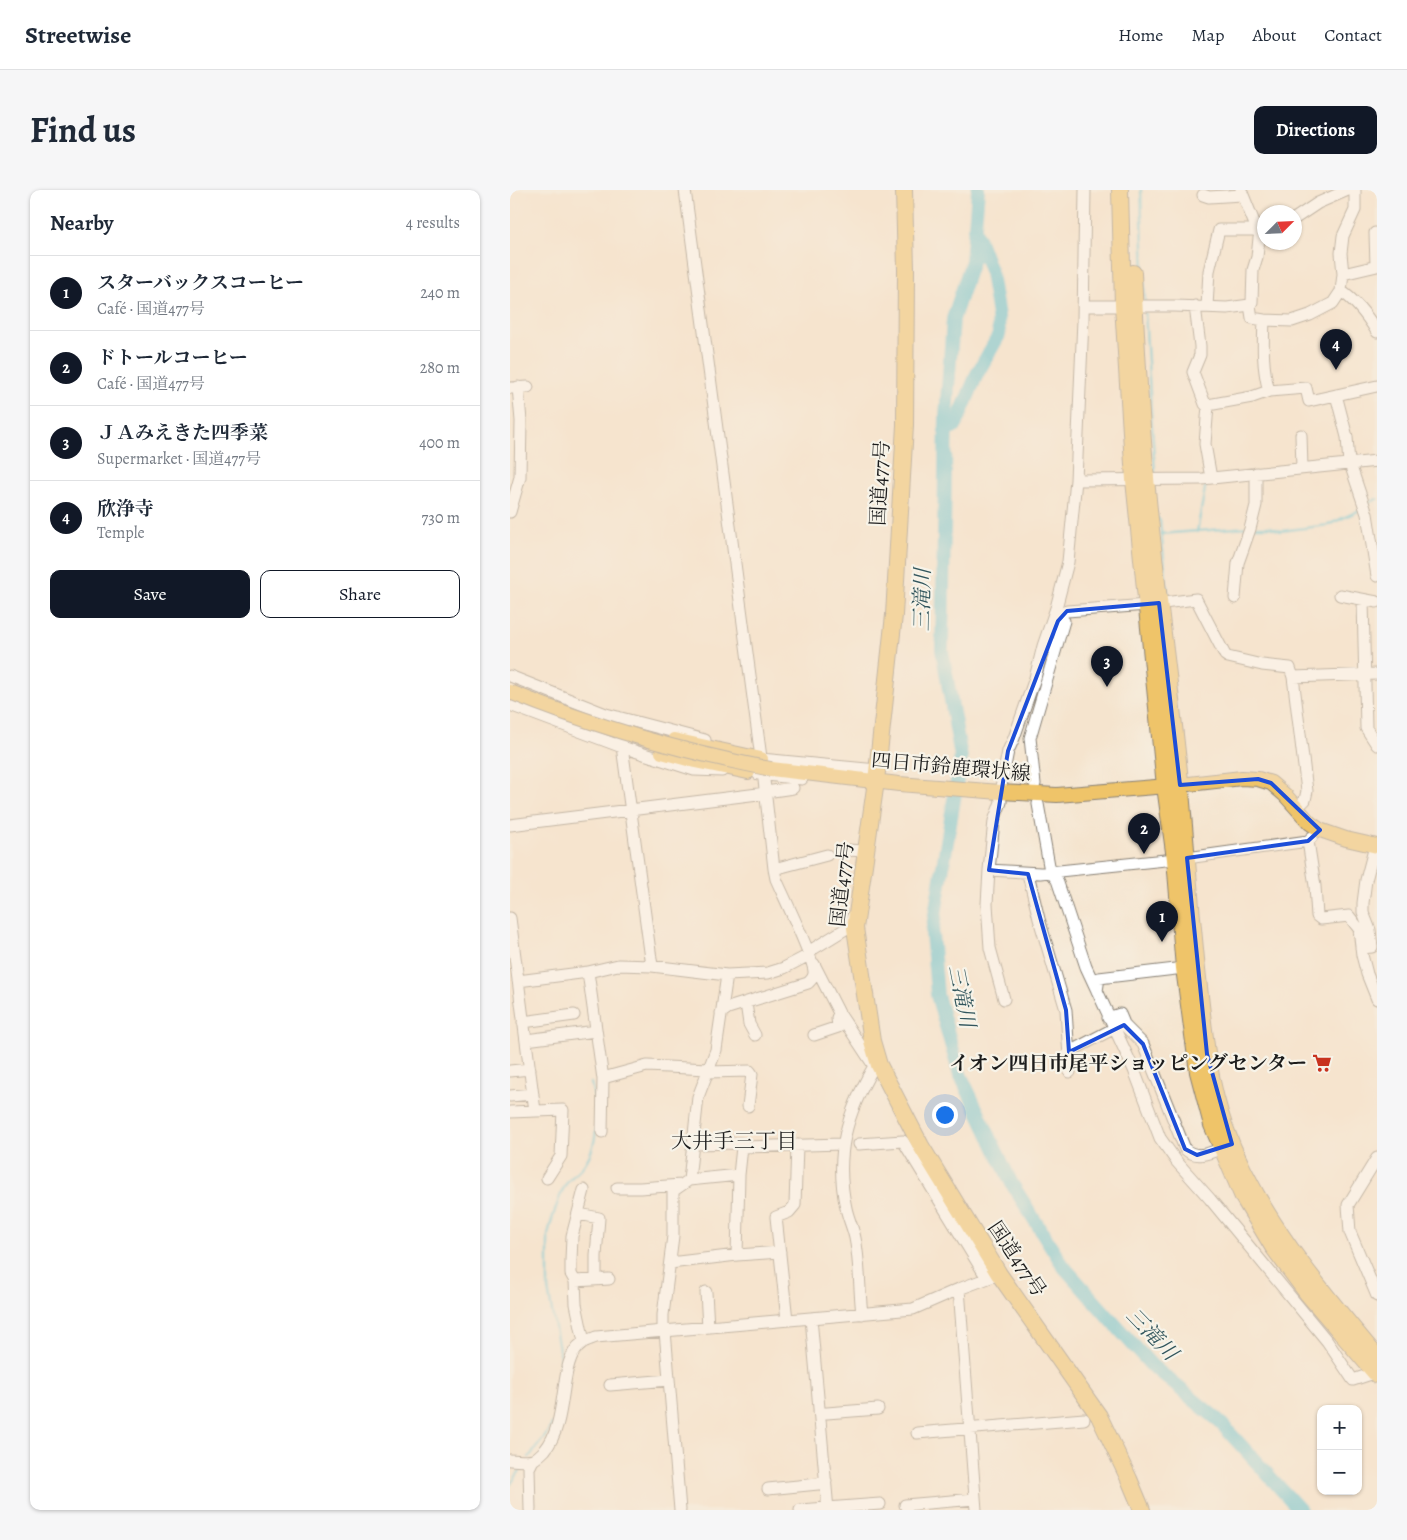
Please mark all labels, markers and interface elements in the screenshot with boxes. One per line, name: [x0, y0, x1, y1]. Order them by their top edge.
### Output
text: Streetwise: [25, 19, 131, 51]
text: Home: [1118, 23, 1163, 47]
text: Map: [1191, 23, 1224, 47]
text: About: [1252, 23, 1296, 47]
text: Contact: [1324, 23, 1382, 47]
text: Find us: [30, 106, 136, 154]
button: Directions: [1254, 106, 1377, 154]
north arrow: [1257, 205, 1302, 250]
text: Nearby: [50, 209, 113, 237]
text: 4 results: [406, 212, 460, 234]
text: スターバックスコーヒー: [97, 270, 304, 296]
text: 1: [63, 282, 69, 304]
text: 240 m: [420, 282, 460, 304]
text: Café · 国道477号: [97, 298, 205, 320]
pin: 4: [1320, 329, 1352, 370]
text: ドトールコーヒー: [97, 345, 248, 371]
text: 2: [62, 357, 70, 379]
text: 280 m: [420, 357, 460, 379]
text: Café · 国道477号: [97, 373, 205, 395]
text: ＪＡみえきた四季菜: [97, 420, 268, 446]
text: 3: [63, 432, 69, 454]
text: 400 m: [419, 432, 460, 454]
street label: 国道477号: [864, 439, 896, 527]
text: Supermarket · 国道477号: [97, 448, 261, 470]
text: 欣浄寺: [97, 496, 154, 522]
text: 4: [62, 507, 70, 529]
text: 730 m: [422, 507, 460, 529]
text: Temple: [97, 522, 145, 544]
water label: 三滝川: [907, 566, 937, 632]
button: Save: [50, 570, 250, 618]
button: Share: [260, 570, 460, 618]
pin: 3: [1091, 646, 1123, 687]
street label: 四日市鈴鹿環状線: [870, 747, 1032, 787]
pin: 2: [1128, 813, 1160, 854]
street label: 国道477号: [824, 840, 860, 928]
pin: 1: [1146, 901, 1178, 942]
water label: 三滝川: [942, 962, 982, 1032]
place label: イオン四日市尾平ショッピングセンター: [949, 1050, 1307, 1077]
supermarket icon: イオン四日市尾平ショッピングセンター: [1311, 1052, 1333, 1074]
your location: [932, 1102, 958, 1128]
district label: 大井手三丁目: [671, 1127, 797, 1155]
street label: 国道477号: [982, 1216, 1052, 1302]
water label: 三滝川: [1120, 1302, 1185, 1368]
map controls: [1317, 1405, 1362, 1495]
button: +: [1317, 1405, 1362, 1450]
button: −: [1317, 1450, 1362, 1495]

